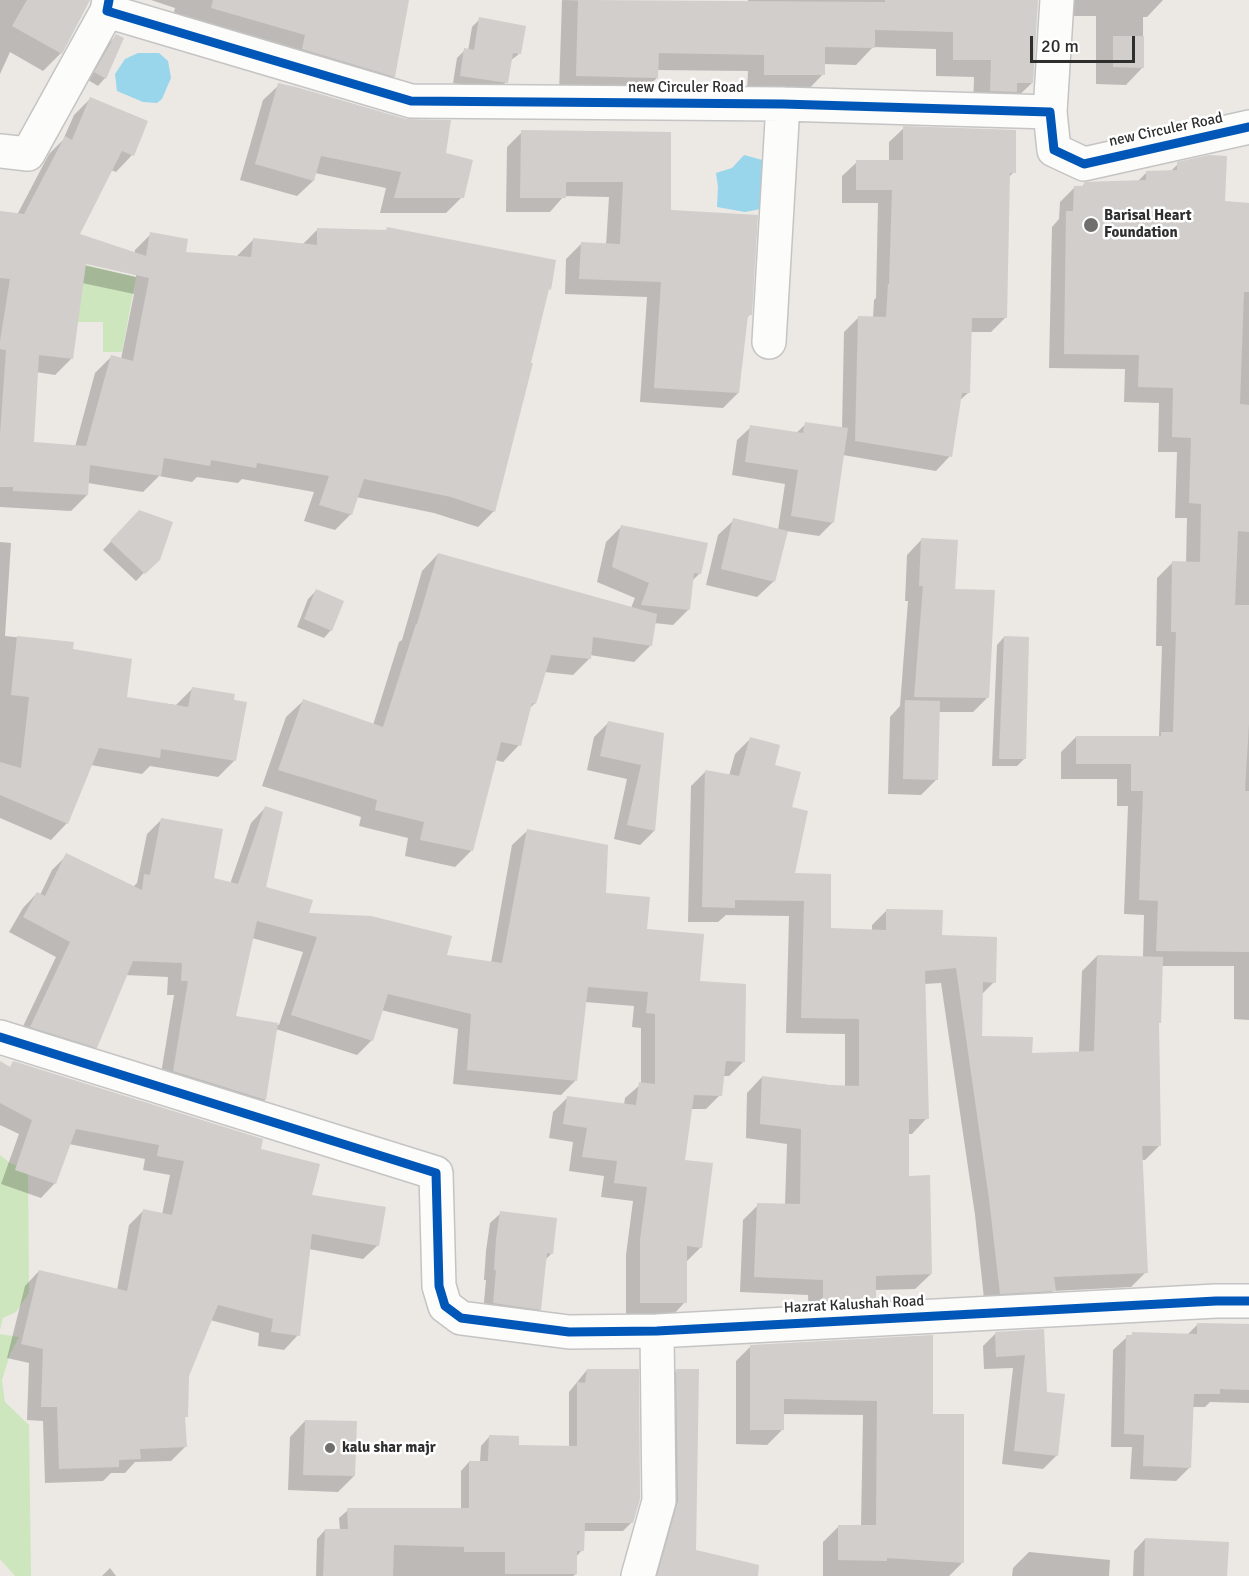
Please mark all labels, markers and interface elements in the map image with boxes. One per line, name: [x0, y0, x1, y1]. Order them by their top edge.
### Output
scale bar: [1033, 24, 1138, 62]
text: 20 m: [1041, 35, 1079, 57]
street label: new Circuler Road: [628, 79, 744, 97]
street label: new Circuler Road: [1107, 109, 1225, 151]
place label: Barisal Heart Foundation: [1104, 207, 1192, 242]
marker: Barisal Heart Foundation: [1082, 216, 1100, 234]
street label: Hazrat Kalushah Road: [783, 1292, 925, 1318]
place label: kalu shar majr: [342, 1439, 436, 1457]
marker: kalu shar majr: [323, 1441, 337, 1455]

